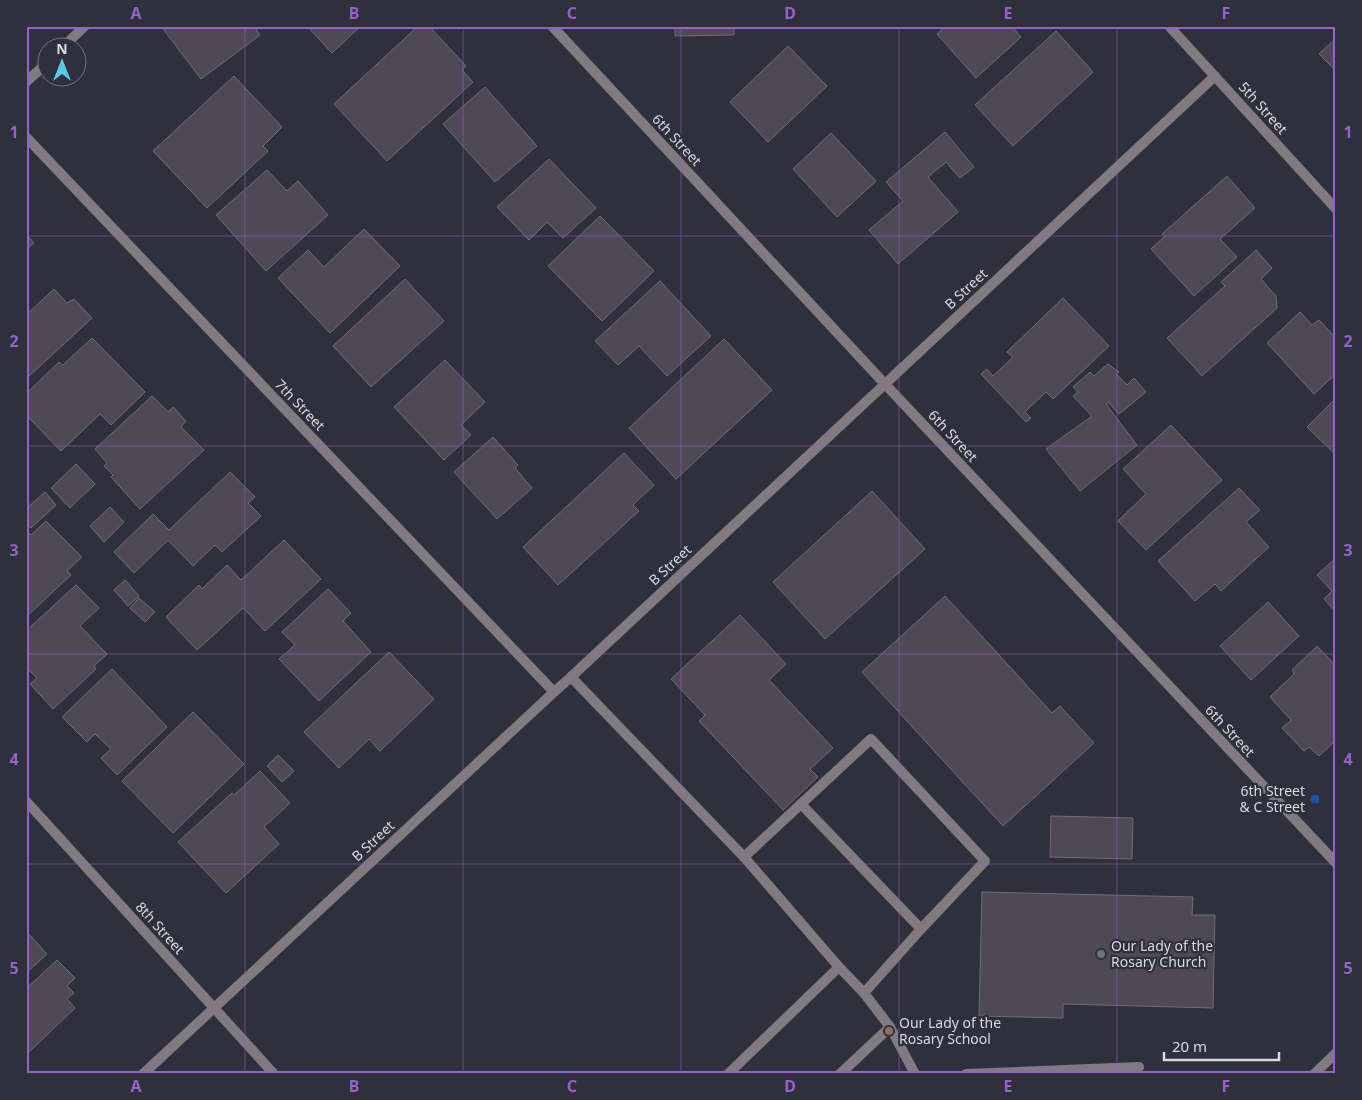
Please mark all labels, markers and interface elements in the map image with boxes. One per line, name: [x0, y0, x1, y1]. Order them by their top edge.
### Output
text: A: [130, 2, 142, 24]
text: B: [349, 2, 359, 24]
text: C: [567, 2, 577, 24]
text: D: [784, 2, 796, 24]
text: E: [1004, 2, 1013, 24]
text: F: [1222, 2, 1230, 24]
north arrow: [38, 38, 88, 88]
text: N: [56, 39, 68, 58]
street label: 5th Street: [1235, 77, 1292, 138]
street label: 6th Street: [648, 110, 706, 170]
text: 1: [9, 121, 19, 143]
text: 1: [1343, 121, 1353, 143]
street label: B Street: [940, 264, 991, 313]
text: 2: [9, 330, 19, 352]
text: 2: [1343, 330, 1353, 352]
street label: 7th Street: [271, 375, 330, 434]
street label: 6th Street: [924, 406, 982, 466]
text: 3: [9, 539, 19, 561]
text: 3: [1343, 539, 1353, 561]
street label: B Street: [644, 540, 695, 589]
street label: 6th Street: [1201, 701, 1259, 761]
text: 4: [9, 748, 19, 770]
text: 4: [1343, 748, 1353, 770]
place label: 6th Street & C Street: [1240, 781, 1305, 816]
marker: 6th Street & C Street: [1309, 793, 1321, 805]
street label: B Street: [347, 816, 398, 865]
street label: 8th Street: [132, 897, 189, 958]
place label: Our Lady of the Rosary Church: [1111, 936, 1213, 971]
marker: Our Lady of the Rosary Church: [1095, 948, 1107, 960]
text: 5: [9, 957, 19, 979]
text: 5: [1343, 957, 1353, 979]
place label: Our Lady of the Rosary School: [899, 1013, 1001, 1048]
marker: Our Lady of the Rosary School: [883, 1025, 895, 1037]
scale bar: [1164, 1030, 1280, 1062]
text: 20 m: [1172, 1036, 1207, 1056]
text: A: [130, 1075, 142, 1097]
text: B: [349, 1075, 359, 1097]
text: C: [567, 1075, 577, 1097]
text: D: [784, 1075, 796, 1097]
text: E: [1004, 1075, 1013, 1097]
text: F: [1222, 1075, 1230, 1097]

